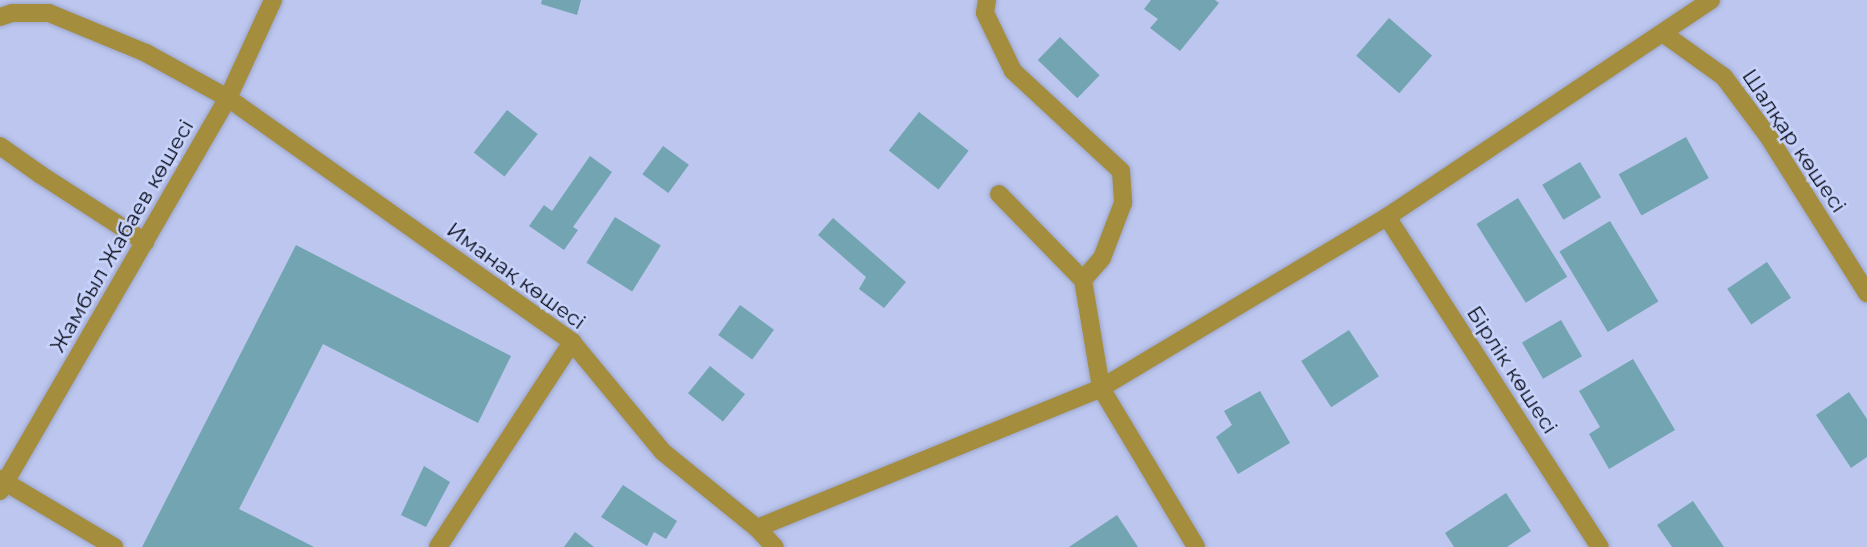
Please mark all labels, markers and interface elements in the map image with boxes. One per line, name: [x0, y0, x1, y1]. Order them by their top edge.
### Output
street label: Шалқар көшесі: [1737, 64, 1851, 218]
street label: Жамбыл Жабаев көшесі: [45, 115, 199, 357]
street label: Иманақ көшесі: [442, 217, 590, 335]
street label: Бірлік көшесі: [1461, 301, 1563, 439]

